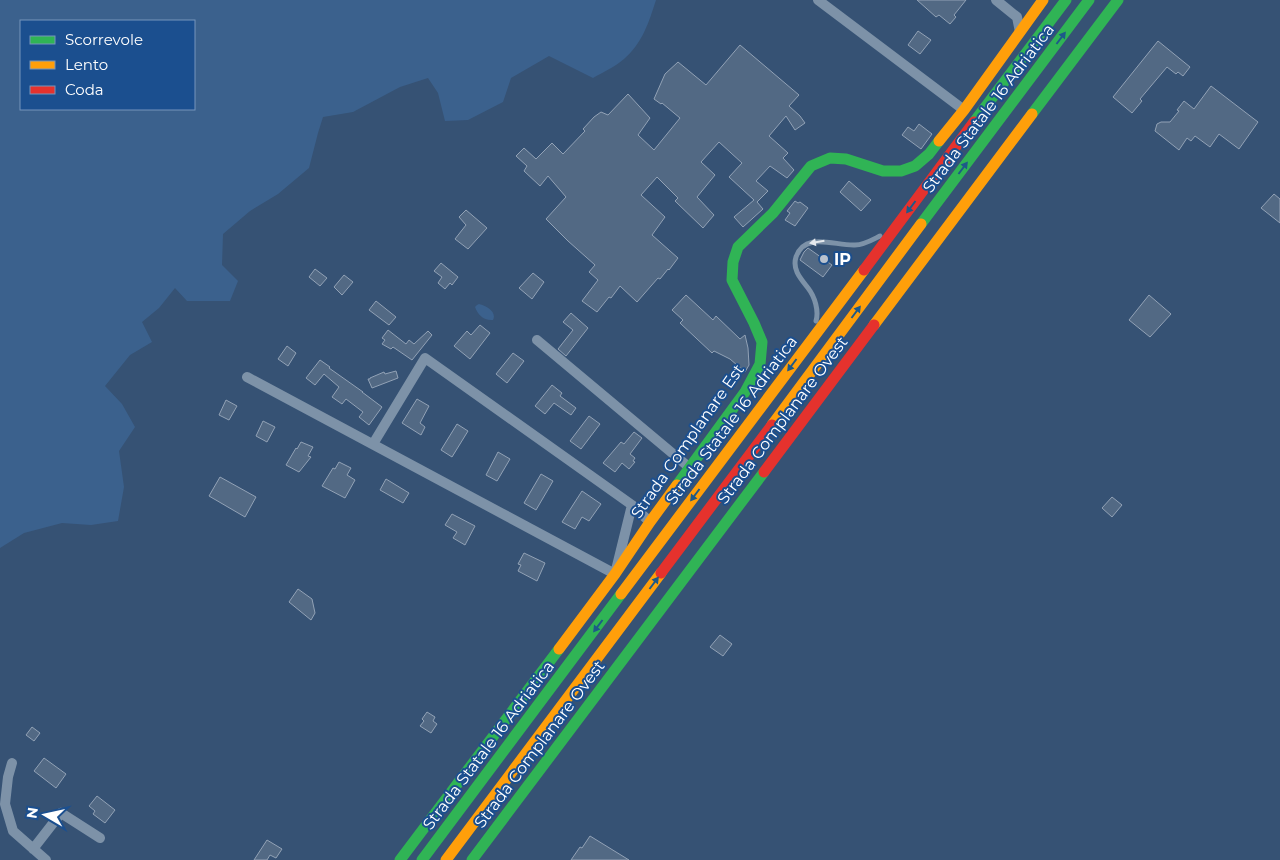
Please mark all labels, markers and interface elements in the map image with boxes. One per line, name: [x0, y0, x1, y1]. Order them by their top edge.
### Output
legend: [20, 20, 195, 110]
street label: Strada Statale 16 Adriatica: [919, 20, 1058, 196]
text: Scorrevole: [65, 30, 143, 49]
one-way arrow: [1055, 32, 1066, 45]
text: Lento: [65, 55, 108, 74]
text: Coda: [65, 80, 104, 99]
one-way arrow: [958, 162, 969, 175]
one-way arrow: [906, 200, 916, 214]
one-way arrow: [808, 239, 824, 247]
place label: IP: [834, 250, 851, 269]
marker: IP: [818, 253, 830, 265]
one-way arrow: [850, 306, 861, 319]
street label: Strada Statale 16 Adriatica: [662, 332, 801, 508]
street label: Strada Complanare Ovest: [713, 332, 852, 508]
one-way arrow: [787, 358, 798, 371]
street label: Strada Complanare Est: [627, 360, 748, 522]
one-way arrow: [690, 488, 700, 502]
one-way arrow: [648, 577, 659, 590]
one-way arrow: [593, 619, 603, 633]
street label: Strada Complanare Ovest: [470, 656, 609, 832]
street label: Strada Statale 16 Adriatica: [419, 657, 558, 833]
north arrow: [20, 790, 70, 840]
text: N: [22, 806, 42, 820]

